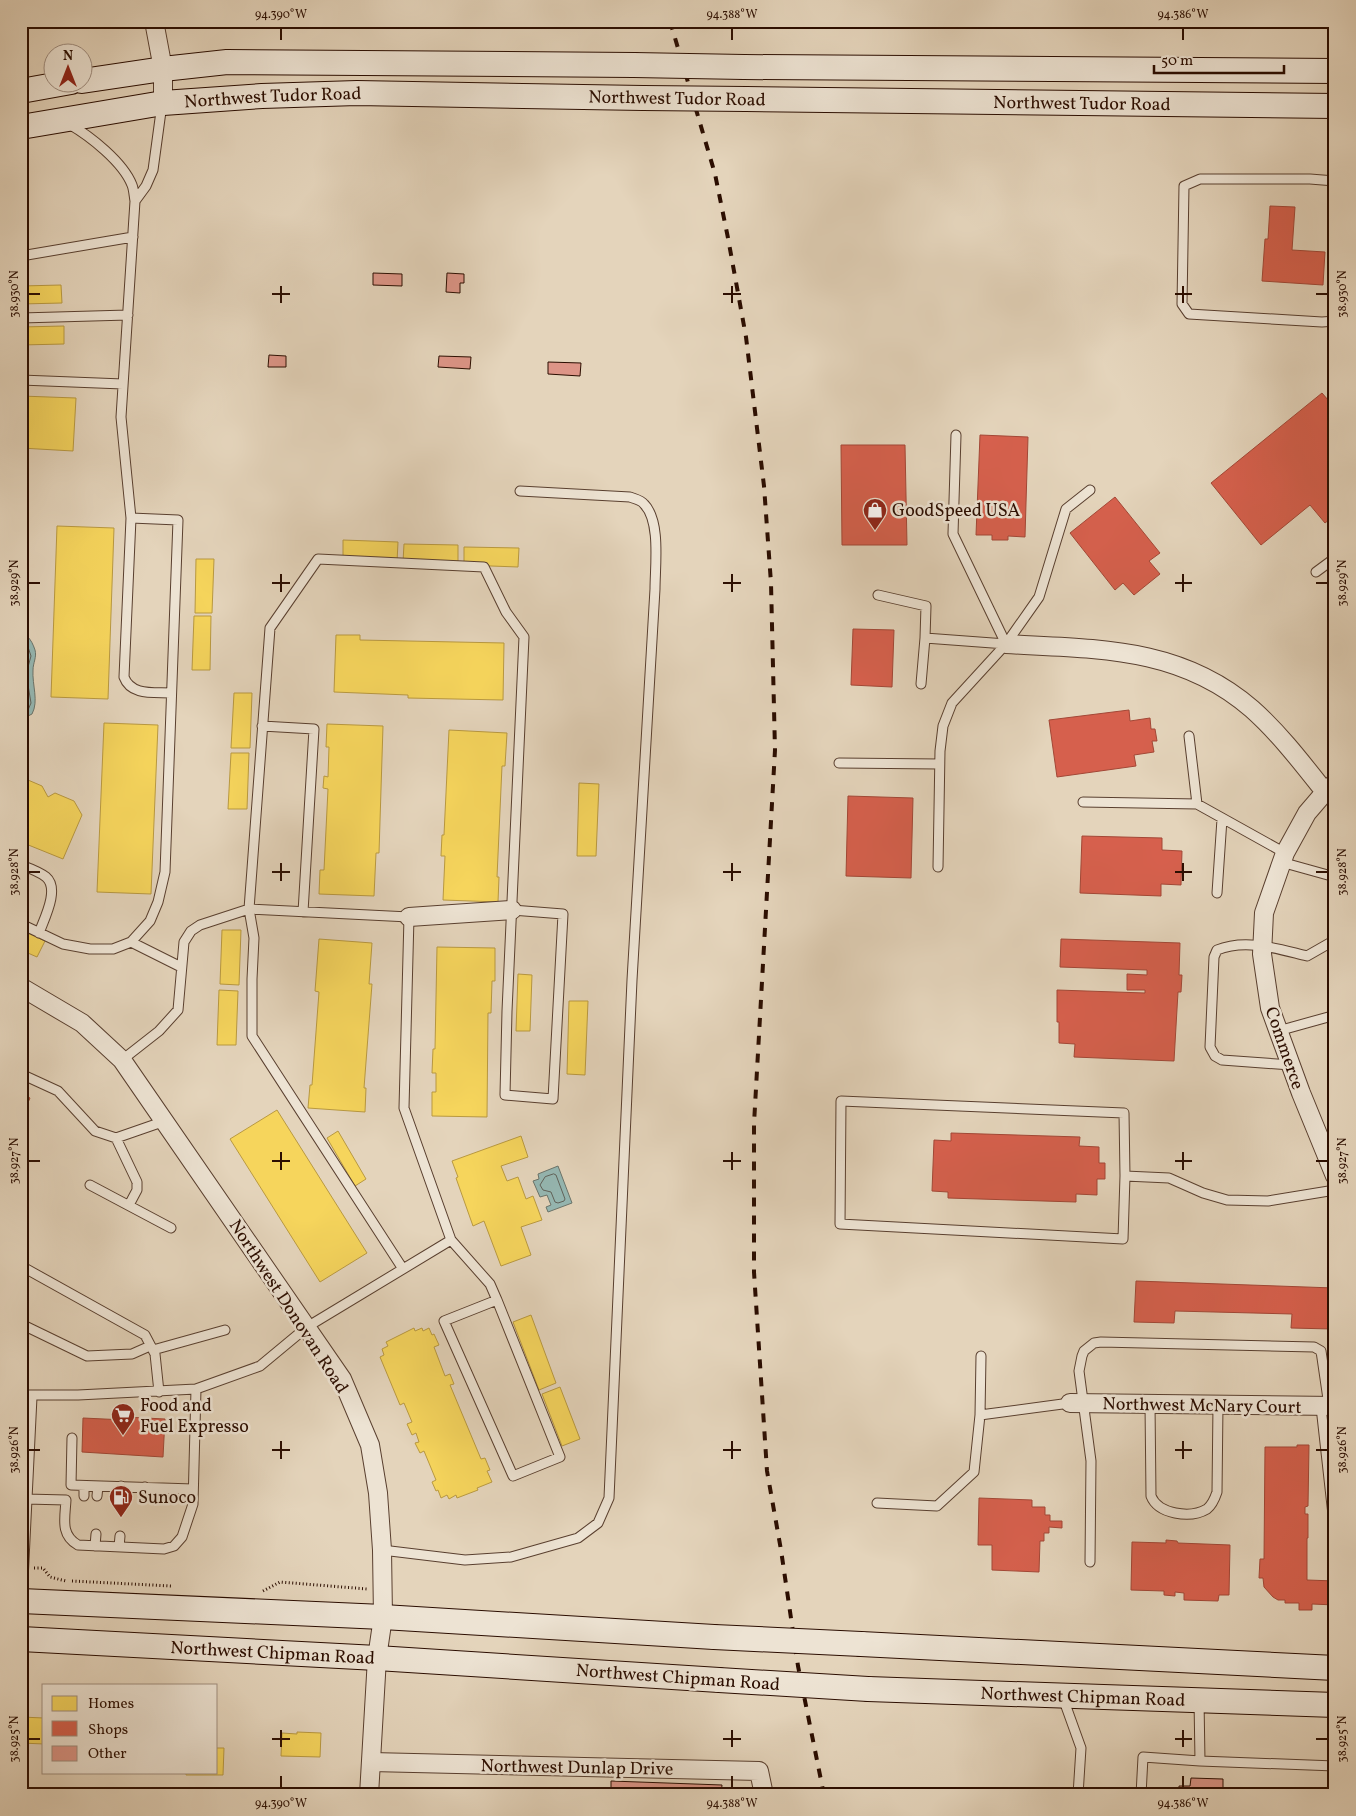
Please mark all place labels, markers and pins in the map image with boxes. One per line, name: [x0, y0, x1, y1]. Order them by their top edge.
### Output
shop icon: GoodSpeed USA: [862, 497, 888, 531]
place label: GoodSpeed USA: [892, 499, 1021, 524]
place label: Food and Fuel Expresso: [140, 1394, 249, 1440]
supermarket icon: Food and Fuel Expresso: [110, 1402, 136, 1436]
fuel station icon: Sunoco: [108, 1484, 134, 1518]
place label: Sunoco: [138, 1486, 196, 1511]

